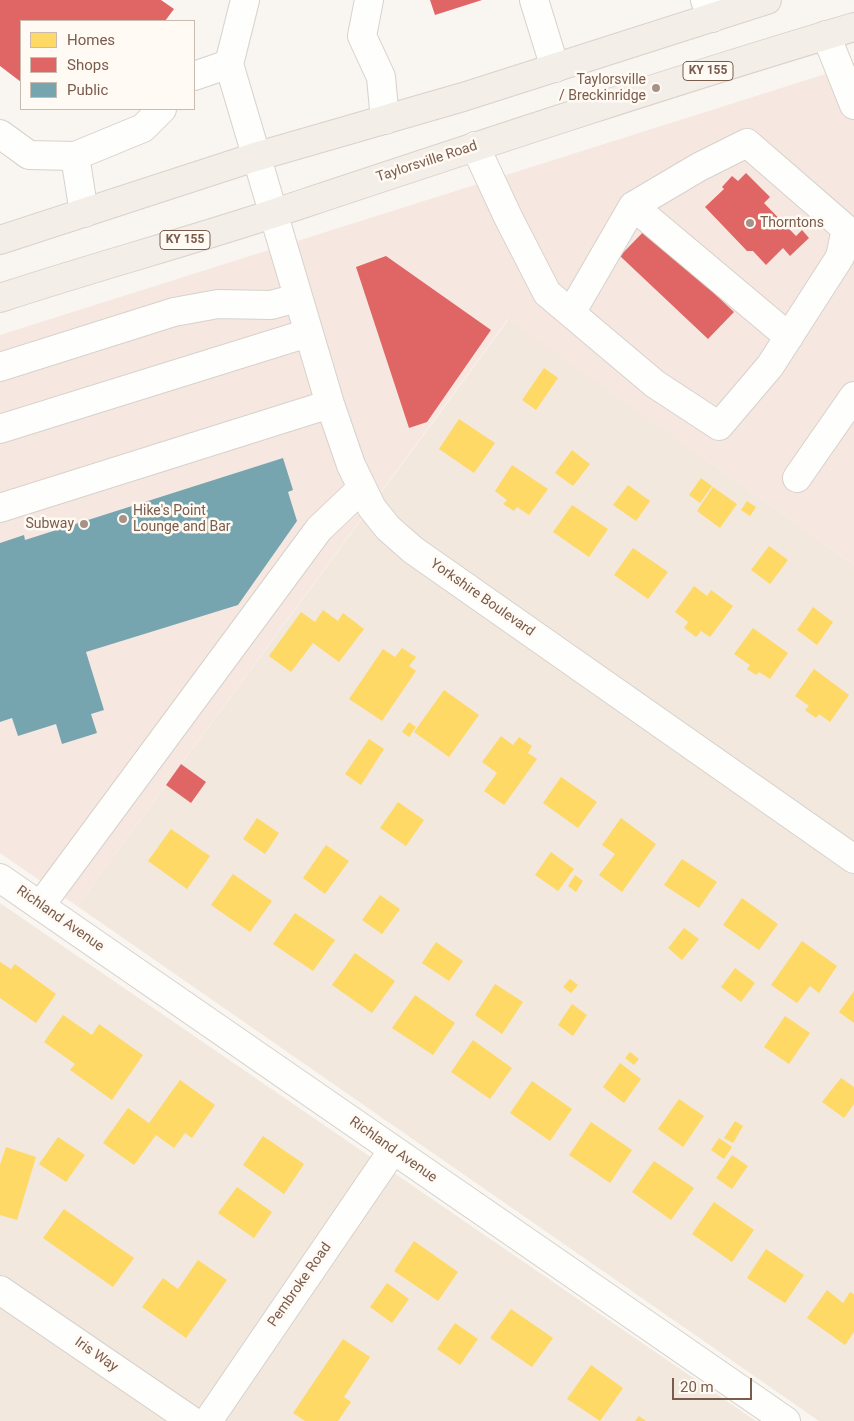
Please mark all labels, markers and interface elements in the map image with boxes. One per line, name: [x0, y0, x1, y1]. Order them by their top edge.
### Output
legend: [20, 20, 195, 110]
text: Homes: [67, 31, 115, 49]
text: Shops: [67, 56, 109, 74]
road number: KY 155: [683, 61, 733, 80]
place label: Taylorsville / Breckinridge: [559, 72, 646, 104]
text: Public: [67, 81, 108, 99]
marker: Taylorsville / Breckinridge: [650, 82, 662, 94]
street label: Taylorsville Road: [374, 138, 480, 186]
place label: Thorntons: [760, 215, 824, 231]
marker: Thorntons: [744, 217, 756, 229]
road number: KY 155: [160, 230, 210, 250]
place label: Hike's Point Lounge and Bar: [133, 503, 231, 536]
marker: Hike's Point Lounge and Bar: [117, 513, 129, 525]
place label: Subway: [25, 516, 74, 532]
marker: Subway: [78, 518, 90, 530]
street label: Yorkshire Boulevard: [427, 556, 537, 640]
street label: Richland Avenue: [13, 883, 107, 955]
street label: Richland Avenue: [346, 1114, 440, 1186]
street label: Pembroke Road: [265, 1240, 335, 1330]
street label: Iris Way: [71, 1334, 121, 1376]
scale bar: [674, 1368, 754, 1400]
text: 20 m: [680, 1378, 714, 1396]

